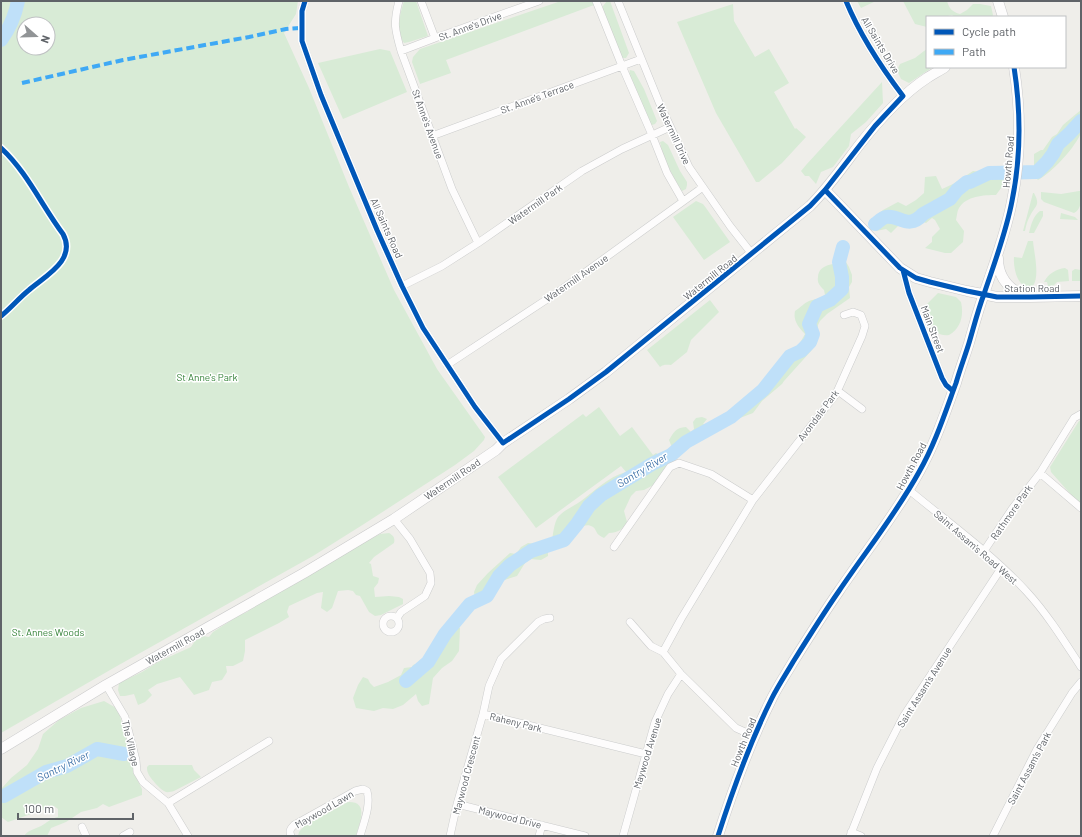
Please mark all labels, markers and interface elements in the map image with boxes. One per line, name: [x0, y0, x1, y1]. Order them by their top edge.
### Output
street label: St. Anne's Drive: [437, 9, 503, 43]
street label: All Saints Drive: [859, 14, 903, 76]
north arrow: [16, 16, 56, 56]
legend: [926, 16, 1066, 68]
text: Cycle path: [962, 24, 1016, 38]
text: N: [39, 34, 53, 45]
text: Path: [962, 44, 986, 58]
street label: St. Anne's Terrace: [499, 78, 575, 116]
street label: St Anne's Avenue: [410, 88, 446, 160]
street label: Watermill Drive: [655, 102, 693, 166]
street label: Howth Road: [1000, 136, 1016, 188]
street label: Watermill Park: [506, 181, 564, 227]
street label: All Saints Road: [368, 196, 406, 260]
street label: Watermill Avenue: [542, 252, 610, 304]
street label: Watermill Road: [681, 252, 739, 302]
street label: Station Road: [1004, 282, 1060, 294]
street label: Main Street: [919, 304, 948, 355]
park label: St Anne's Park: [177, 371, 237, 383]
street label: Avondale Park: [795, 387, 841, 443]
street label: Howth Road: [893, 440, 929, 492]
water label: Santry River: [614, 449, 670, 490]
street label: Watermill Road: [422, 456, 482, 502]
street label: Rathmore Park: [988, 482, 1034, 542]
street label: Saint Assam's Road West: [932, 507, 1021, 587]
street label: Watermill Road: [144, 625, 206, 667]
park label: St. Annes Woods: [12, 626, 84, 638]
street label: Saint Assam's Avenue: [894, 644, 954, 730]
street label: Raheny Park: [489, 710, 543, 734]
street label: Maywood Avenue: [630, 716, 664, 790]
street label: Howth Road: [728, 716, 758, 768]
street label: The Village: [120, 719, 142, 767]
street label: Saint Assam's Park: [1005, 730, 1053, 806]
street label: Maywood Crescent: [450, 734, 482, 816]
water label: Santry River: [34, 747, 92, 784]
street label: Maywood Lawn: [293, 787, 355, 831]
scale bar: [18, 795, 133, 821]
text: 100 m: [24, 801, 54, 815]
street label: Maywood Drive: [477, 803, 543, 831]

